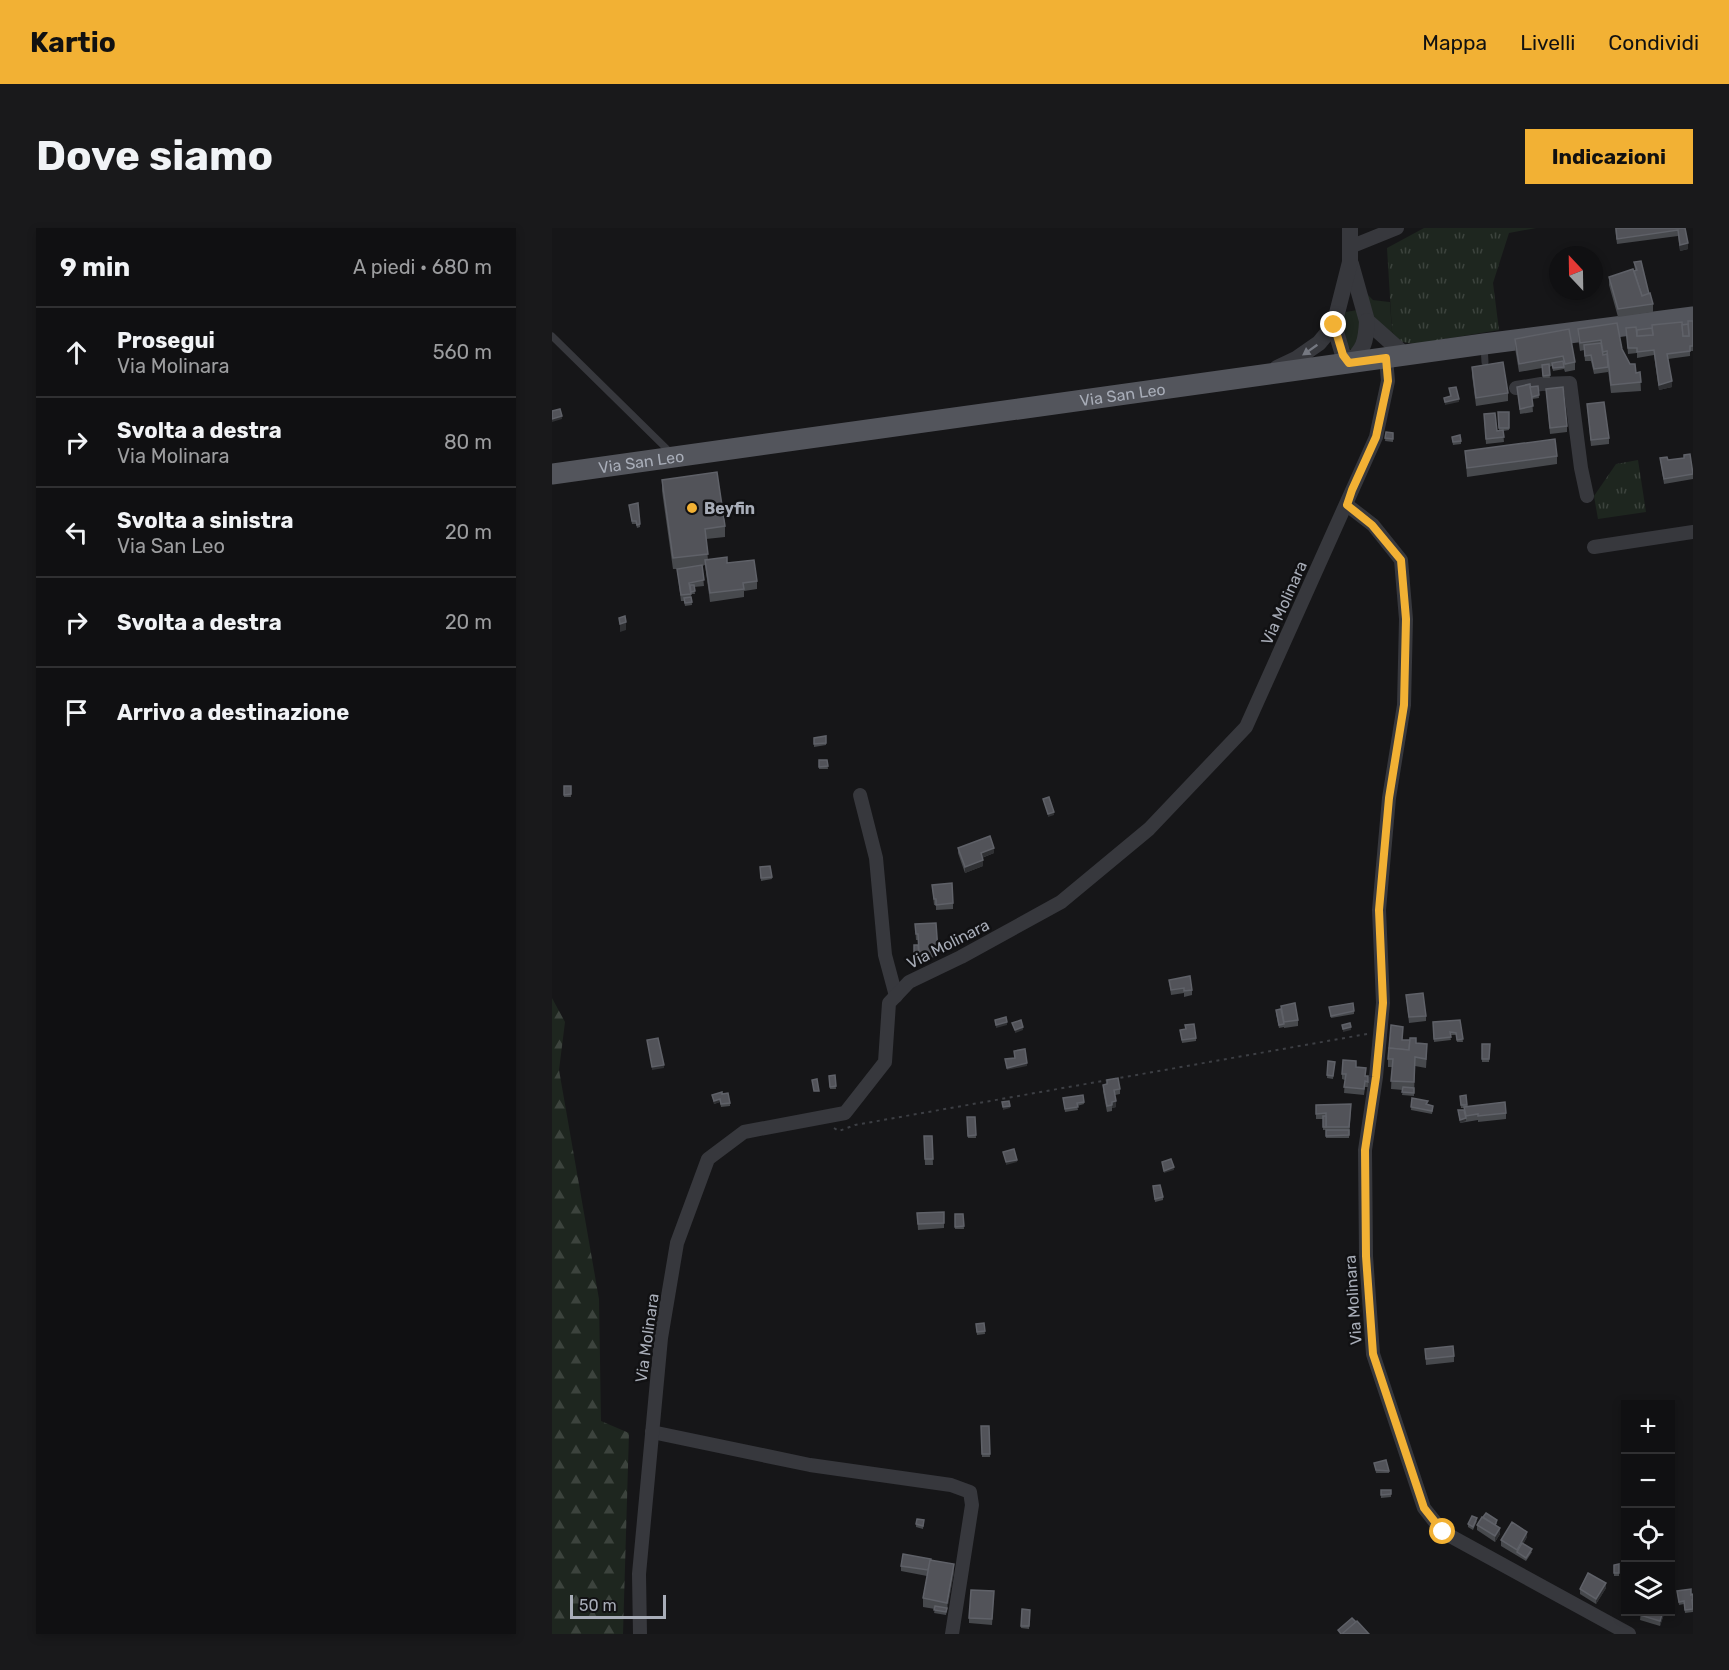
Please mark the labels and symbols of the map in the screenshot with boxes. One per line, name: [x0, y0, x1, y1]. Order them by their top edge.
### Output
north arrow: [1549, 246, 1603, 300]
route end: [1320, 311, 1346, 337]
one-way arrow: [1302, 344, 1318, 356]
street label: Via San Leo: [1078, 379, 1167, 410]
street label: Via San Leo: [597, 446, 685, 477]
place label: Beyfin: [704, 499, 755, 518]
marker: Beyfin: [685, 501, 699, 515]
street label: Via Molinara: [1257, 558, 1311, 648]
street label: Via Molinara: [904, 915, 992, 973]
street label: Via Molinara: [1340, 1254, 1366, 1346]
street label: Via Molinara: [631, 1292, 663, 1384]
route start: [1429, 1518, 1455, 1544]
scale bar: [570, 1592, 666, 1620]

